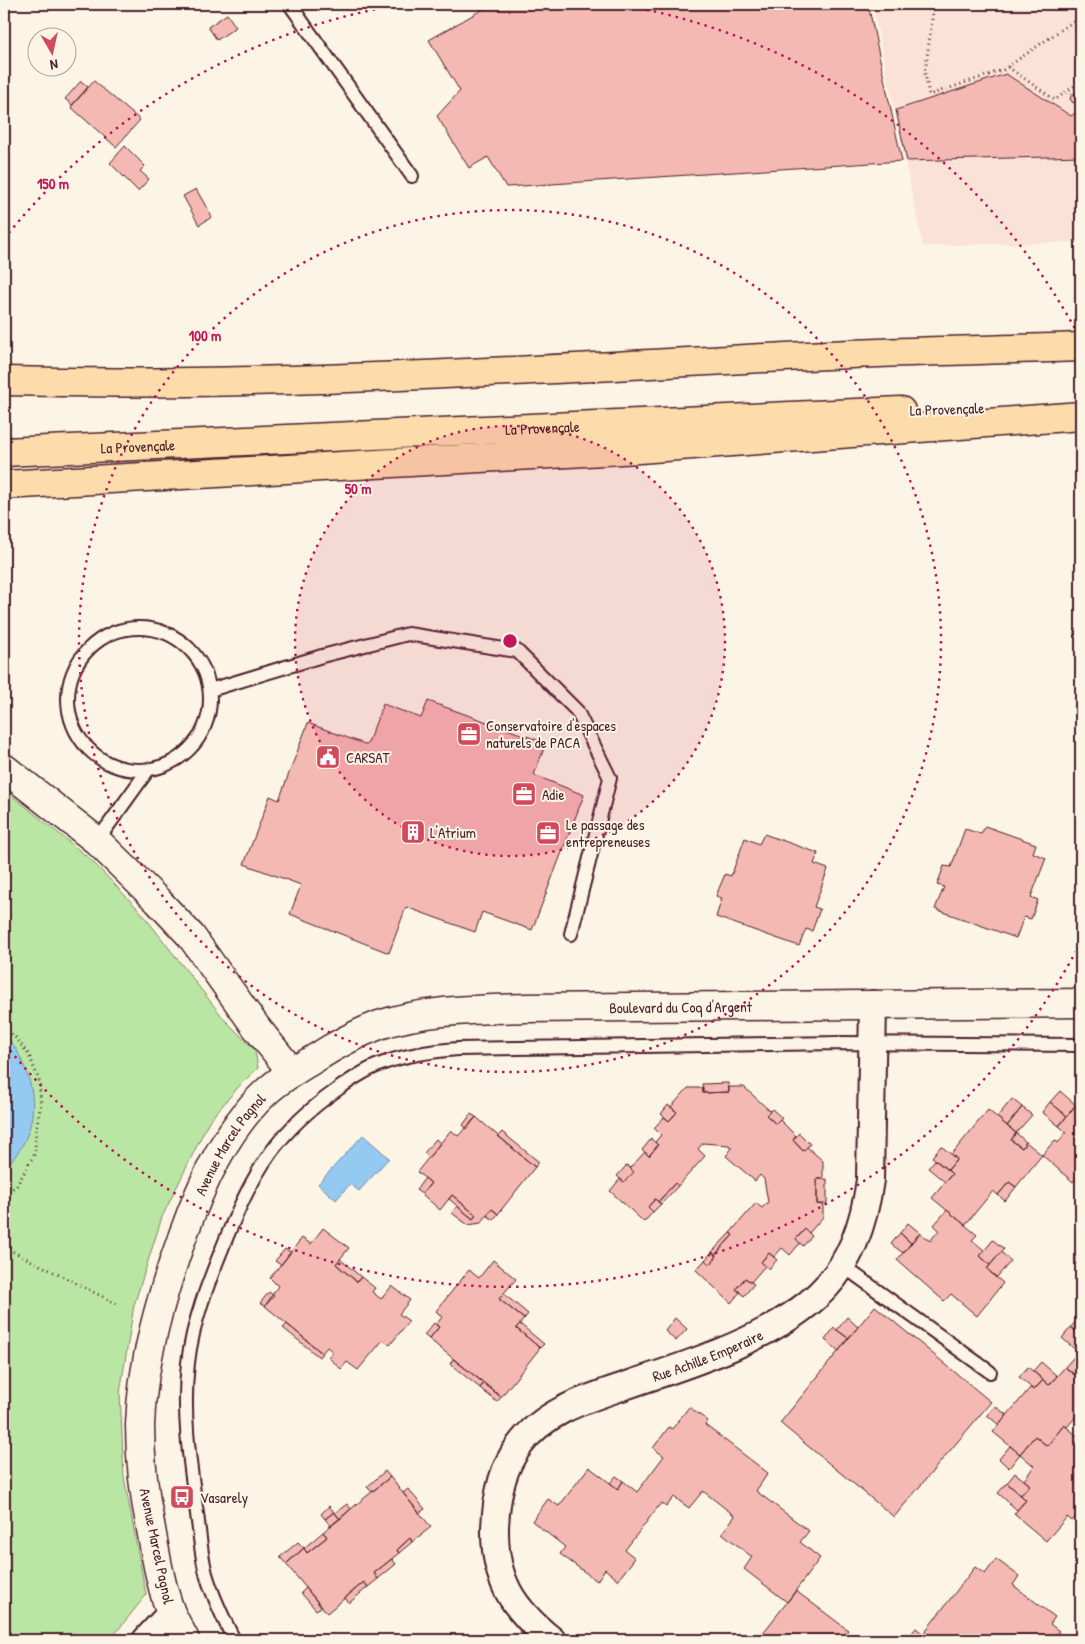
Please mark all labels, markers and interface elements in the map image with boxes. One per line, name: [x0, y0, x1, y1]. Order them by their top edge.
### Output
north arrow: [28, 28, 78, 78]
text: N: [48, 55, 59, 75]
text: 150 m: [37, 173, 69, 194]
text: 100 m: [189, 325, 221, 346]
street label: La Provençale: [909, 397, 985, 421]
street label: La Provençale: [505, 415, 580, 440]
street label: La Provençale: [100, 434, 176, 458]
text: 50 m: [345, 478, 371, 499]
centre of rings: [501, 632, 519, 650]
place label: Conservatoire d'espaces naturels de PACA: [486, 715, 616, 753]
office icon: Conservatoire d'espaces naturels de PACA: [456, 721, 482, 747]
public building icon: CARSAT: [315, 744, 341, 770]
place label: CARSAT: [346, 747, 391, 768]
office icon: Adie: [511, 781, 537, 807]
place label: Adie: [542, 784, 565, 805]
place label: Le passage des entrepreneuses: [566, 814, 650, 852]
building icon: L'Atrium: [400, 819, 426, 845]
office icon: Le passage des entrepreneuses: [535, 820, 561, 846]
place label: L'Atrium: [430, 822, 476, 843]
street label: Boulevard du Coq d'Argent: [609, 995, 753, 1018]
street label: Avenue Marcel Pagnol: [189, 1088, 270, 1199]
street label: Rue Achille Emperaire: [649, 1324, 766, 1386]
bus stop icon: Vasarely: [169, 1484, 195, 1510]
street label: Avenue Marcel Pagnol: [134, 1486, 180, 1606]
place label: Vasarely: [200, 1487, 248, 1508]

